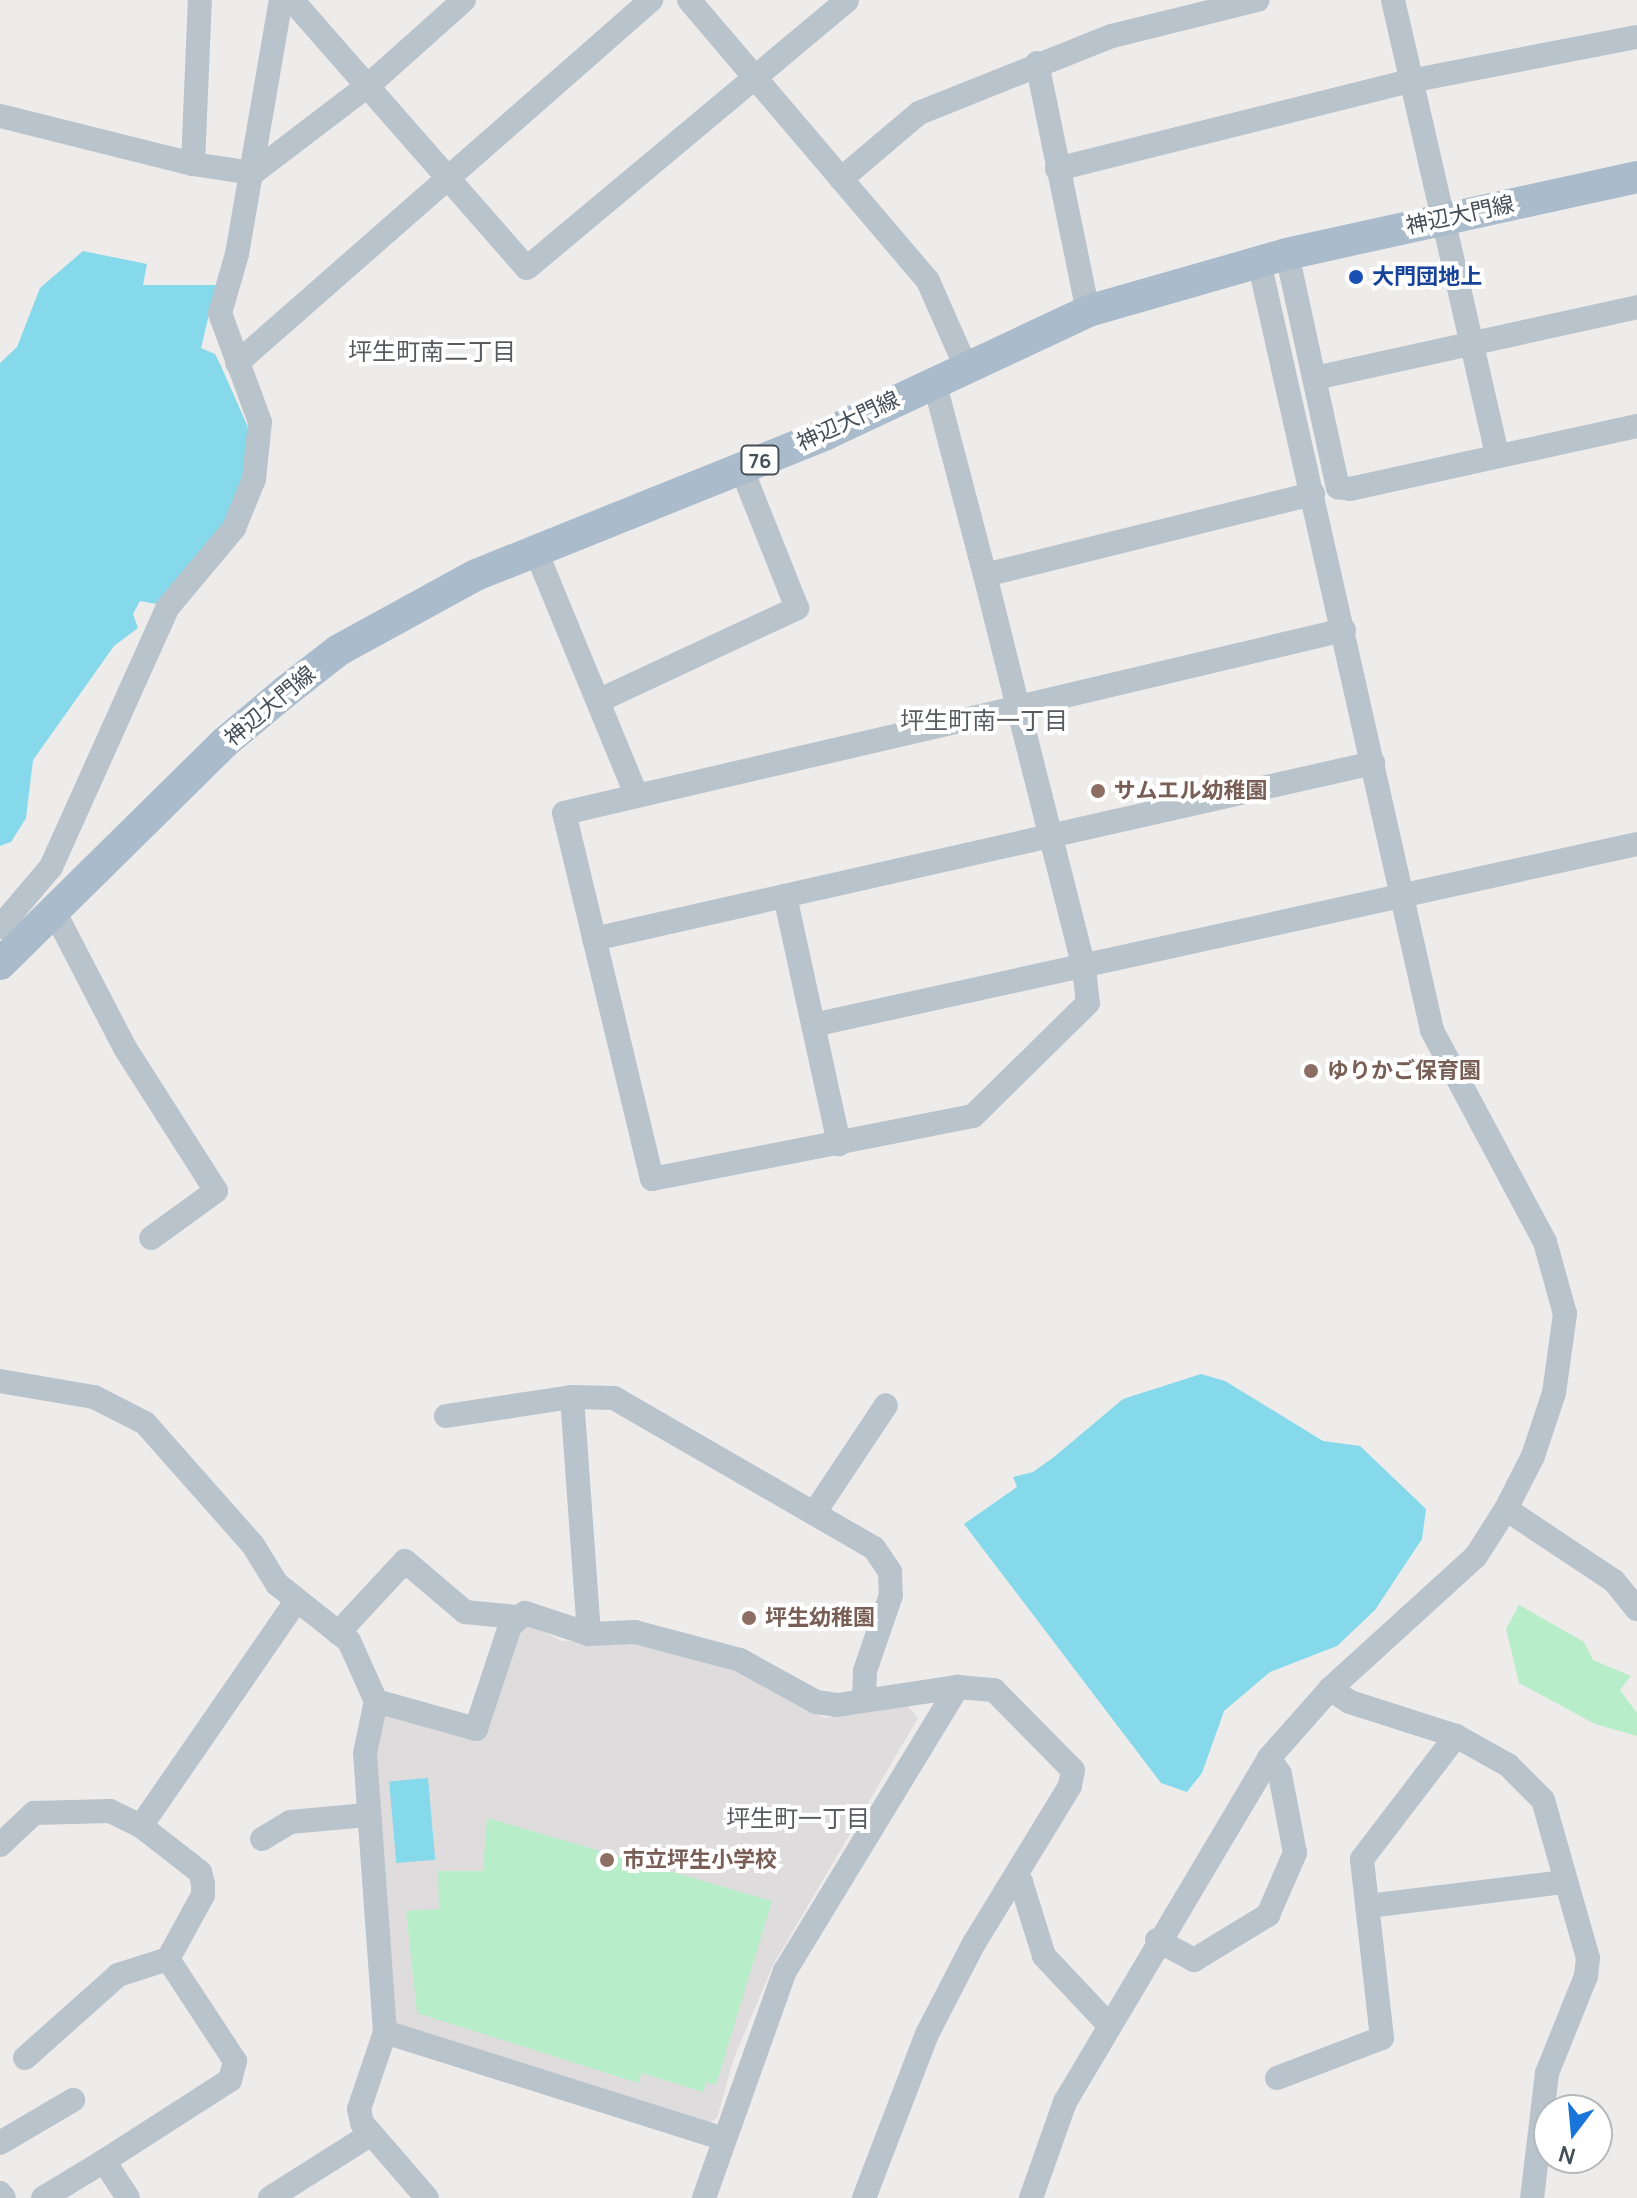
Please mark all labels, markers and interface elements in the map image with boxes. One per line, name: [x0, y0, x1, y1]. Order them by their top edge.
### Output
street label: 神辺大門線: [1403, 191, 1517, 239]
place label: 大門団地上: [1372, 264, 1482, 290]
marker: 大門団地上: [1347, 268, 1365, 286]
district label: 坪生町南二丁目: [348, 337, 516, 365]
street label: 神辺大門線: [793, 386, 903, 456]
road number: 76: [740, 444, 780, 476]
street label: 神辺大門線: [219, 661, 321, 751]
district label: 坪生町南一丁目: [900, 706, 1068, 734]
place label: サムエル幼稚園: [1114, 778, 1268, 804]
marker: サムエル幼稚園: [1089, 782, 1107, 800]
place label: ゆりかご保育園: [1327, 1058, 1481, 1084]
marker: ゆりかご保育園: [1302, 1062, 1320, 1080]
place label: 坪生幼稚園: [765, 1605, 875, 1631]
marker: 坪生幼稚園: [740, 1609, 758, 1627]
district label: 坪生町一丁目: [726, 1804, 870, 1832]
place label: 市立坪生小学校: [623, 1847, 777, 1873]
marker: 市立坪生小学校: [598, 1851, 616, 1869]
north arrow: [1533, 2094, 1613, 2174]
text: N: [1555, 2139, 1579, 2172]

